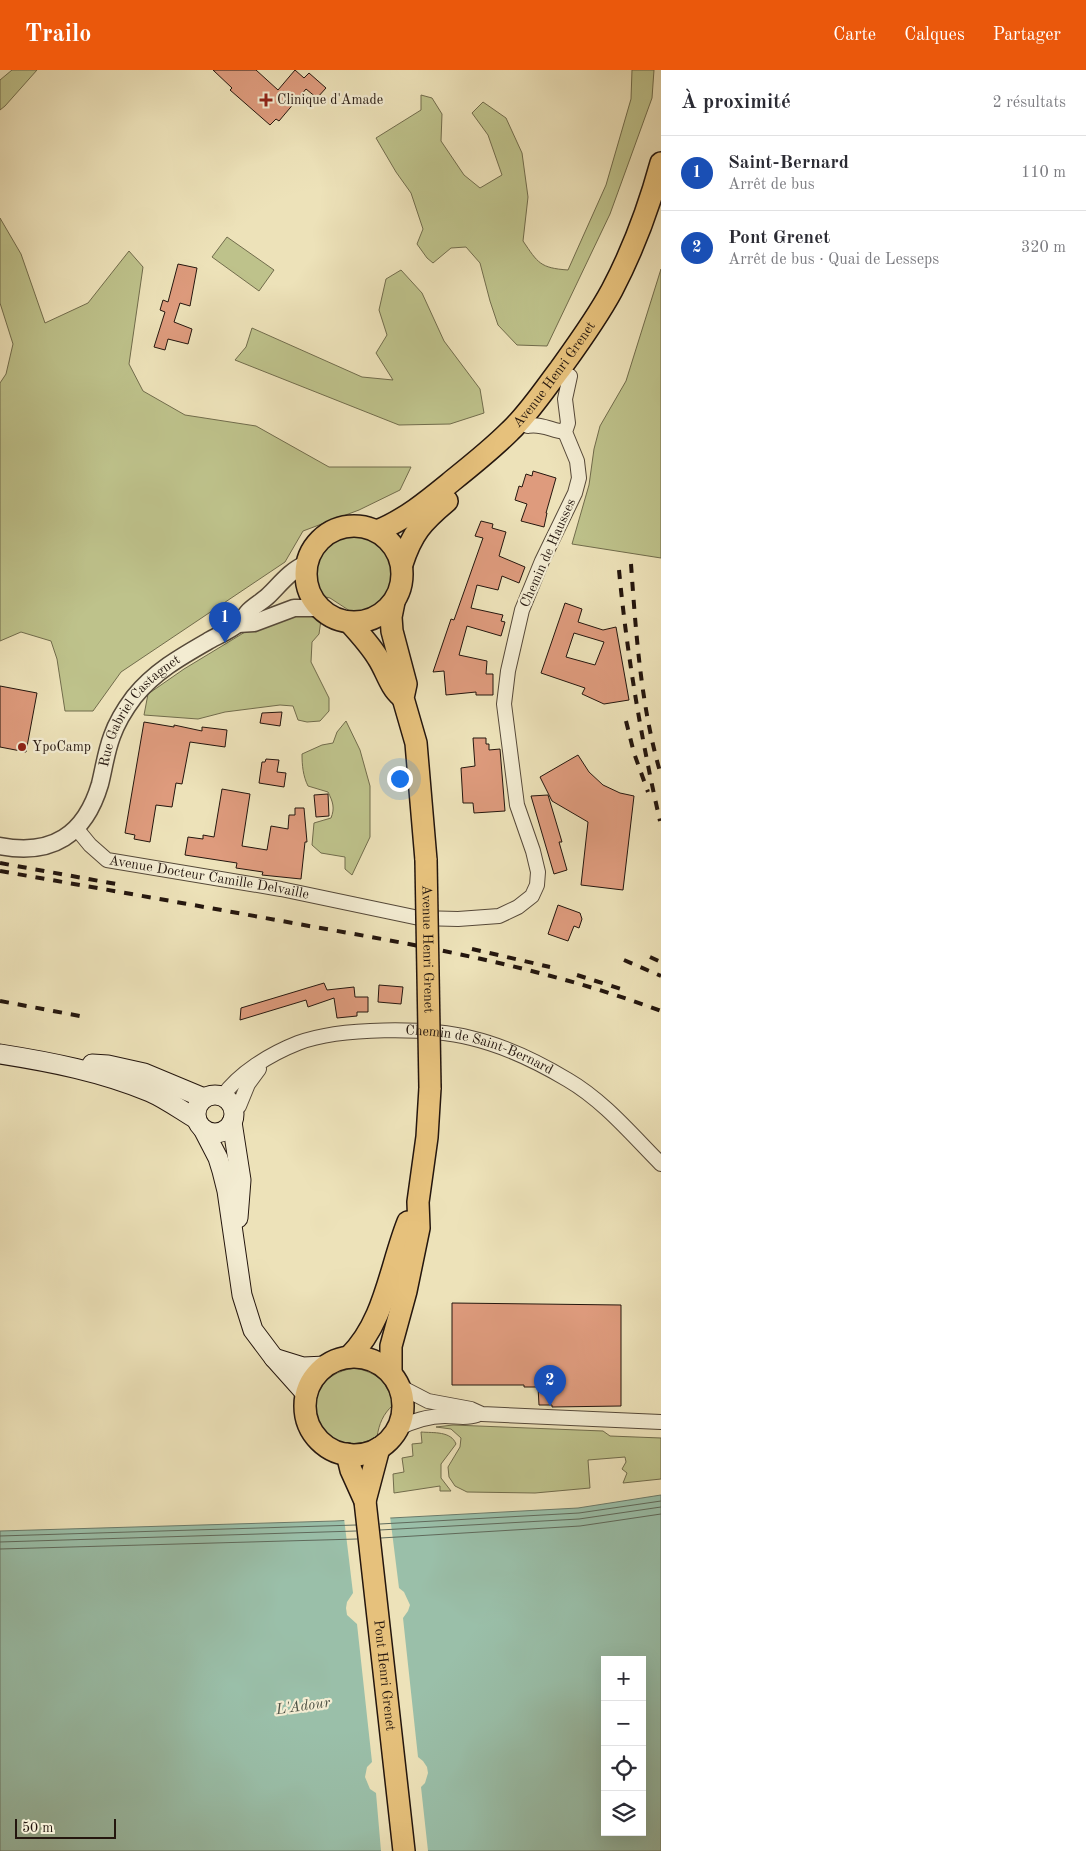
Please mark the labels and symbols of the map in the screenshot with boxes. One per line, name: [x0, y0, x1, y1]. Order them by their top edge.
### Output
marker: Clinique d'Amade: [259, 93, 273, 107]
place label: Clinique d'Amade: [277, 93, 383, 107]
street label: Avenue Henri Grenet: [510, 319, 598, 430]
street label: Chemin de Hausses: [518, 496, 578, 610]
pin: 1: [209, 602, 241, 643]
street label: Rue Gabriel Castagnet: [97, 652, 183, 768]
place label: YpoCamp: [32, 740, 91, 754]
marker: YpoCamp: [16, 741, 28, 753]
your location: [387, 766, 413, 792]
street label: Avenue Docteur Camille Delvaille: [108, 853, 310, 902]
street label: Avenue Henri Grenet: [419, 885, 436, 1013]
street label: Chemin de Saint-Bernard: [405, 1023, 556, 1077]
pin: 2: [534, 1365, 566, 1406]
street label: Pont Henri Grenet: [371, 1619, 398, 1732]
water label: L'Adour: [274, 1696, 332, 1718]
scale bar: [15, 1816, 116, 1839]

